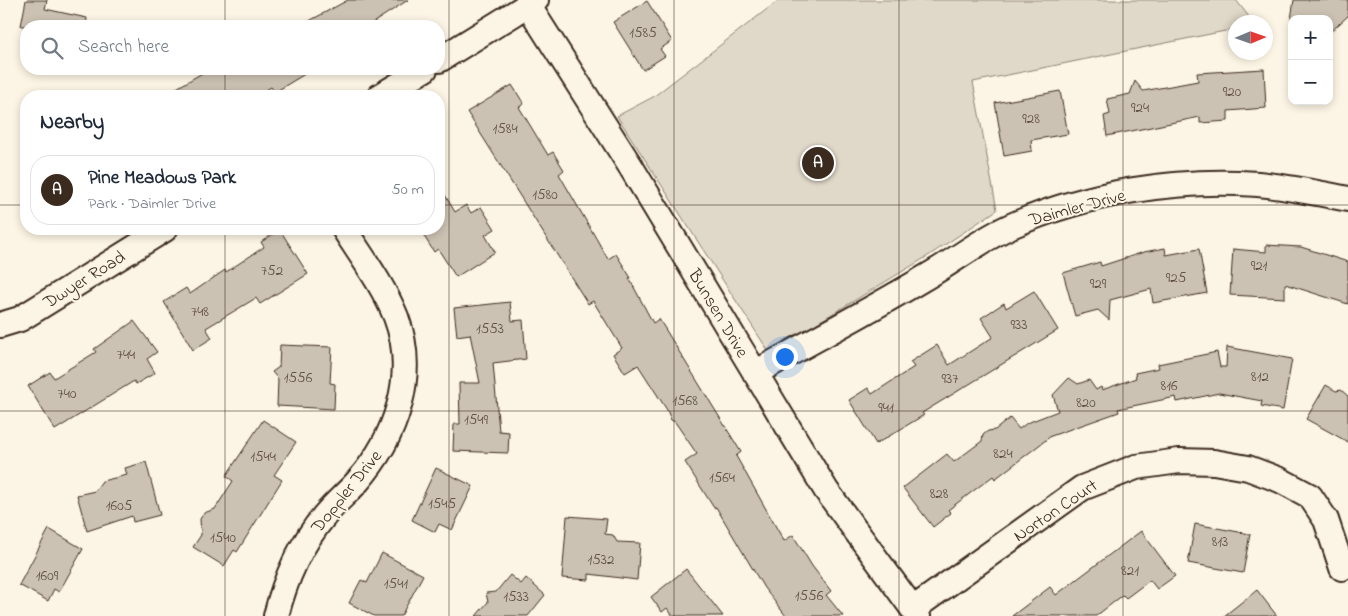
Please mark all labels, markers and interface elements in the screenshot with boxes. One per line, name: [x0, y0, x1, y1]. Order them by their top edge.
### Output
north arrow: [1228, 15, 1273, 60]
map controls: [1288, 15, 1333, 105]
button: +: [1288, 15, 1333, 60]
search box: [20, 20, 445, 75]
house number: 1585: [629, 22, 657, 44]
icon: search: [38, 34, 66, 62]
text: Search here: [78, 34, 169, 61]
button: −: [1288, 60, 1333, 105]
house number: 920: [1223, 81, 1242, 103]
house number: 924: [1131, 97, 1149, 119]
text: Nearby: [40, 108, 104, 138]
house number: 928: [1022, 108, 1040, 130]
house number: 1584: [492, 118, 518, 140]
pin: A: [802, 144, 834, 182]
text: Pine Meadows Park: [88, 165, 236, 192]
text: A: [52, 178, 62, 202]
text: 50 m: [392, 178, 424, 202]
street label: Daimler Drive: [1025, 183, 1130, 235]
house number: 1580: [532, 184, 558, 206]
text: Park · Daimler Drive: [88, 192, 216, 216]
street label: Dwyer Road: [38, 245, 131, 317]
house number: 921: [1251, 255, 1268, 277]
house number: 752: [261, 260, 284, 282]
street label: Bunsen Drive: [680, 264, 755, 364]
house number: 925: [1166, 267, 1187, 289]
house number: 929: [1090, 273, 1107, 295]
house number: 748: [191, 301, 209, 323]
house number: 933: [1011, 314, 1027, 336]
house number: 1553: [476, 318, 504, 340]
house number: 744: [117, 344, 135, 366]
your location: [772, 344, 798, 370]
house number: 812: [1251, 366, 1269, 388]
house number: 1556: [284, 367, 313, 389]
house number: 937: [942, 368, 958, 390]
house number: 816: [1161, 375, 1178, 397]
house number: 740: [58, 383, 77, 405]
house number: 1568: [672, 390, 698, 412]
house number: 820: [1076, 392, 1096, 414]
house number: 941: [878, 397, 894, 419]
house number: 1549: [464, 409, 489, 431]
house number: 824: [993, 443, 1013, 465]
street label: Doppler Drive: [305, 444, 390, 540]
house number: 1544: [250, 446, 276, 468]
house number: 1564: [709, 467, 735, 489]
street label: Norton Court: [1009, 474, 1104, 550]
house number: 828: [930, 483, 949, 505]
house number: 1545: [428, 493, 456, 515]
house number: 1605: [106, 495, 133, 517]
house number: 1540: [210, 527, 237, 549]
house number: 813: [1212, 531, 1228, 553]
house number: 1532: [587, 549, 615, 571]
house number: 821: [1121, 560, 1139, 582]
house number: 1609: [36, 565, 59, 587]
house number: 1541: [384, 573, 408, 595]
house number: 1556: [795, 585, 824, 607]
house number: 1533: [503, 586, 529, 608]

